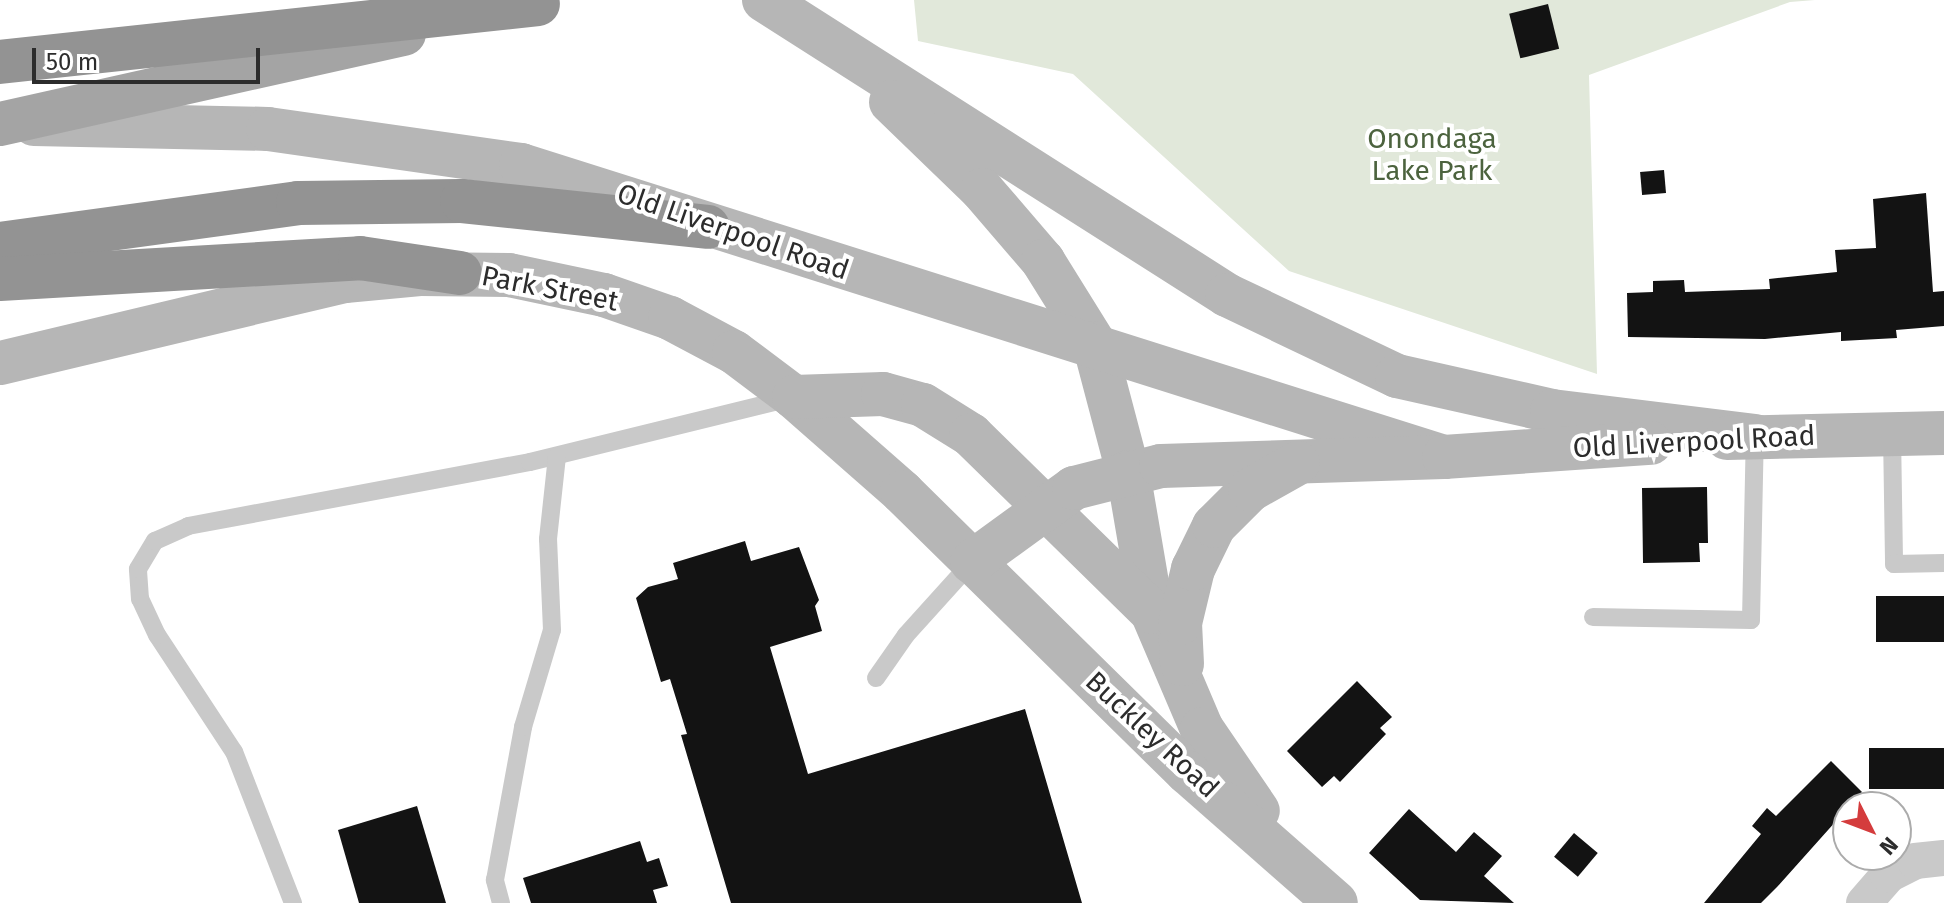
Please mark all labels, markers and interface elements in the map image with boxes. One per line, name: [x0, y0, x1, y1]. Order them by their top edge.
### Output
scale bar: [36, 32, 264, 82]
text: 50 m: [46, 48, 98, 76]
park label: Onondaga Lake Park: [1367, 122, 1497, 188]
street label: Old Liverpool Road: [613, 177, 853, 287]
street label: Park Street: [479, 259, 621, 319]
street label: Old Liverpool Road: [1572, 419, 1816, 465]
street label: Buckley Road: [1078, 665, 1226, 805]
north arrow: [1832, 791, 1912, 871]
text: N: [1874, 832, 1904, 861]

